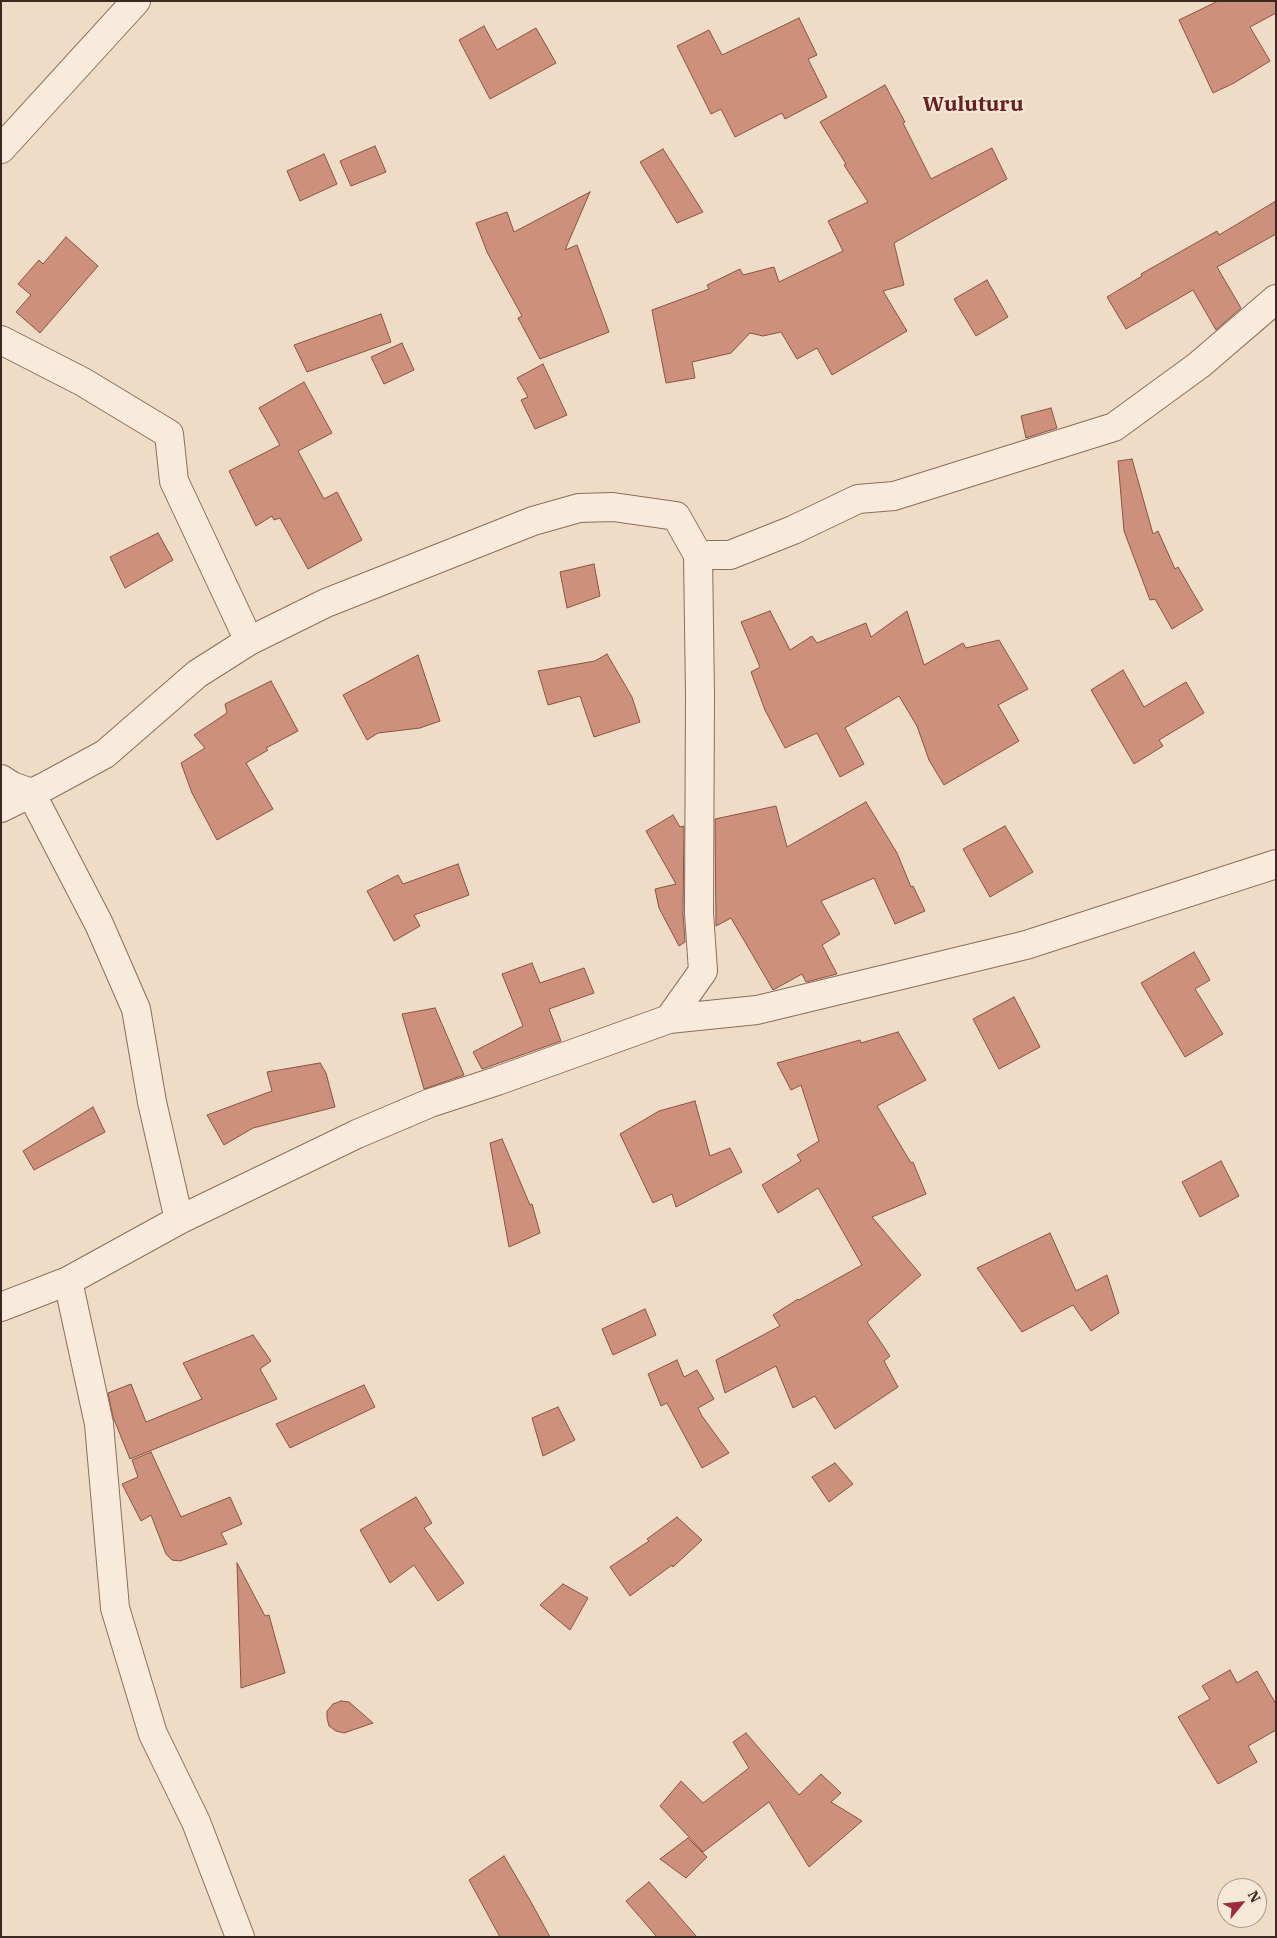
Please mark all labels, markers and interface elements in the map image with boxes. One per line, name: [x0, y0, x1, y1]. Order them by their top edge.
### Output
district label: Wuluturu: [923, 92, 1023, 118]
north arrow: [1217, 1878, 1267, 1928]
text: N: [1244, 1887, 1265, 1906]

